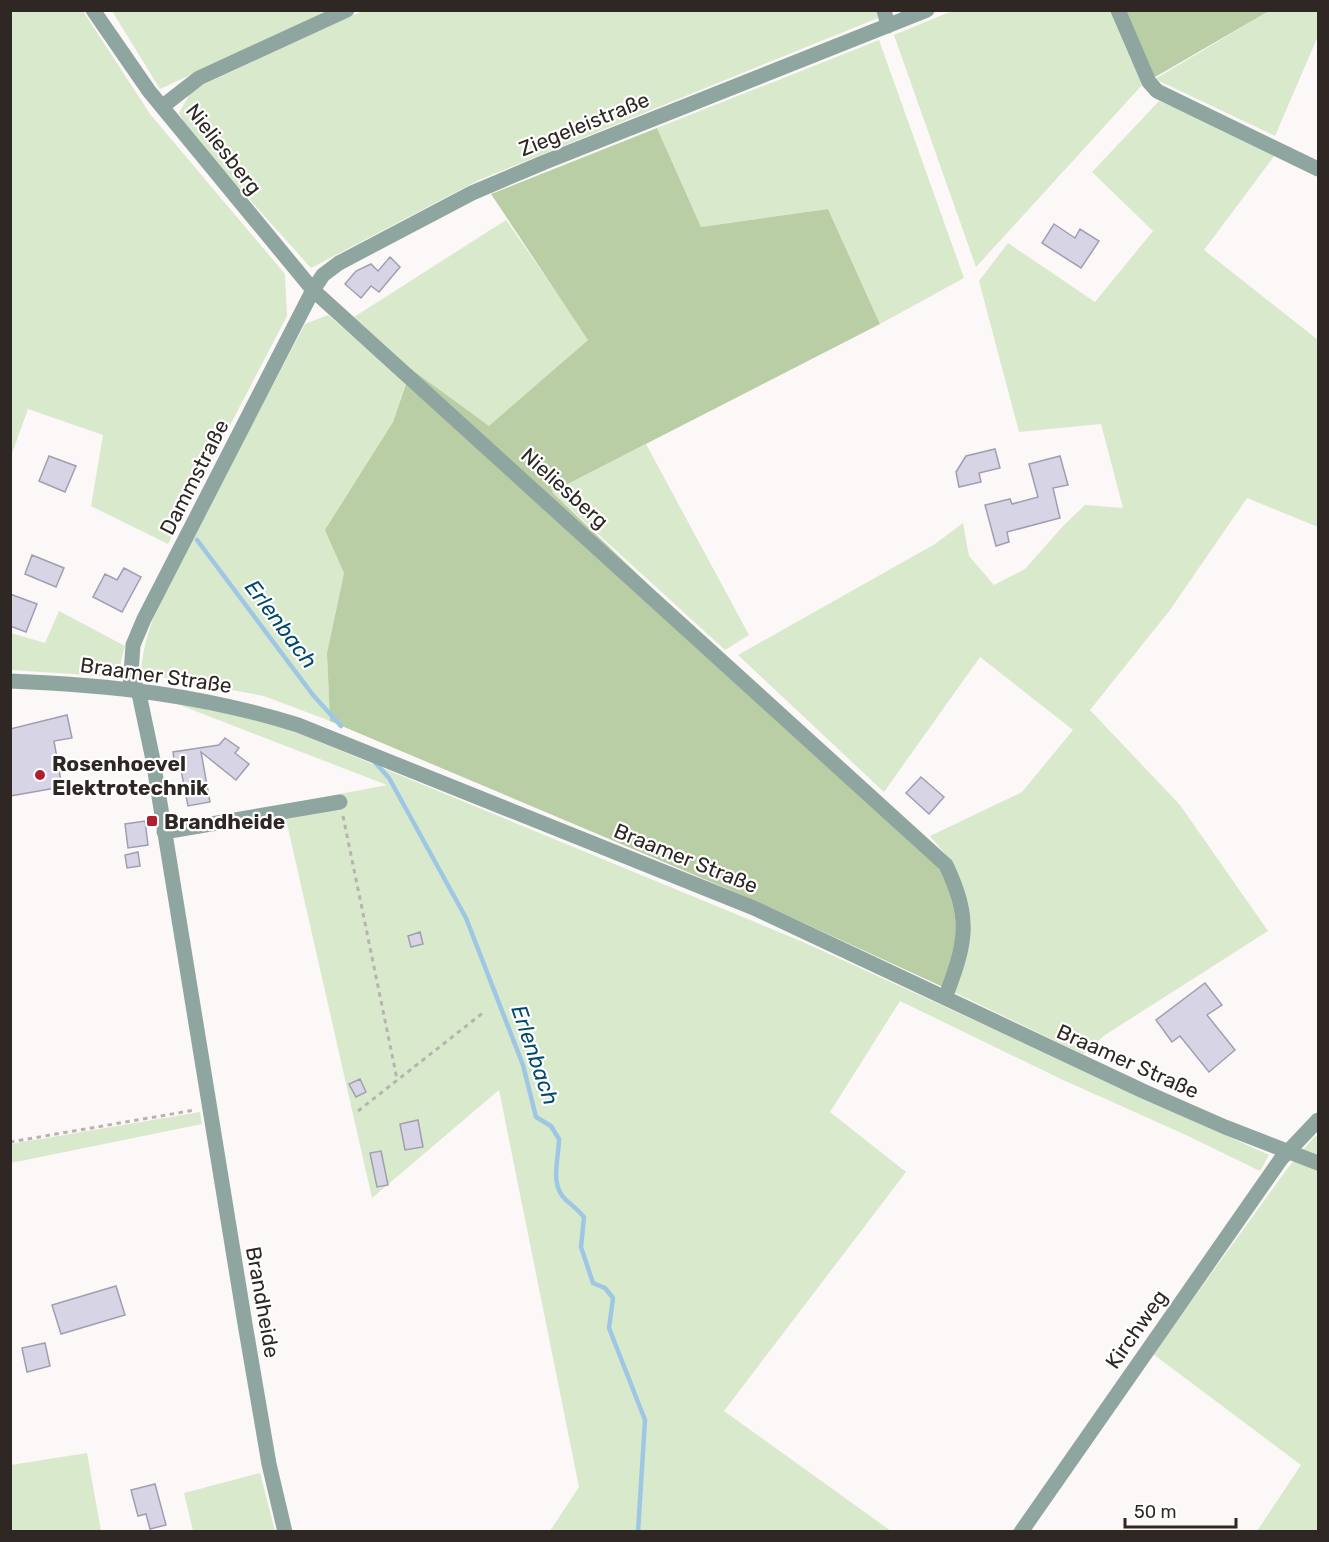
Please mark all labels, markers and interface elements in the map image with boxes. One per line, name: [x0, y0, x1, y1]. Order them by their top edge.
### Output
street label: Ziegeleistraße: [515, 87, 653, 161]
street label: Nieliesberg: [181, 98, 267, 200]
street label: Dammstraße: [154, 415, 234, 539]
street label: Nieliesberg: [516, 442, 614, 534]
water label: Erlenbach: [239, 574, 323, 674]
street label: Braamer Straße: [79, 652, 233, 698]
place label: Rosenhoevel Elektrotechnik: [52, 751, 209, 800]
marker: Rosenhoevel Elektrotechnik: [33, 768, 47, 782]
place label: Brandheide: [164, 809, 285, 834]
marker: Brandheide: [145, 814, 159, 828]
street label: Braamer Straße: [610, 818, 762, 898]
water label: Erlenbach: [505, 1001, 565, 1109]
street label: Braamer Straße: [1053, 1018, 1203, 1104]
street label: Brandheide: [241, 1244, 285, 1360]
street label: Kirchweg: [1100, 1285, 1172, 1373]
scale bar: [1125, 1491, 1236, 1529]
text: 50 m: [1134, 1501, 1177, 1523]

